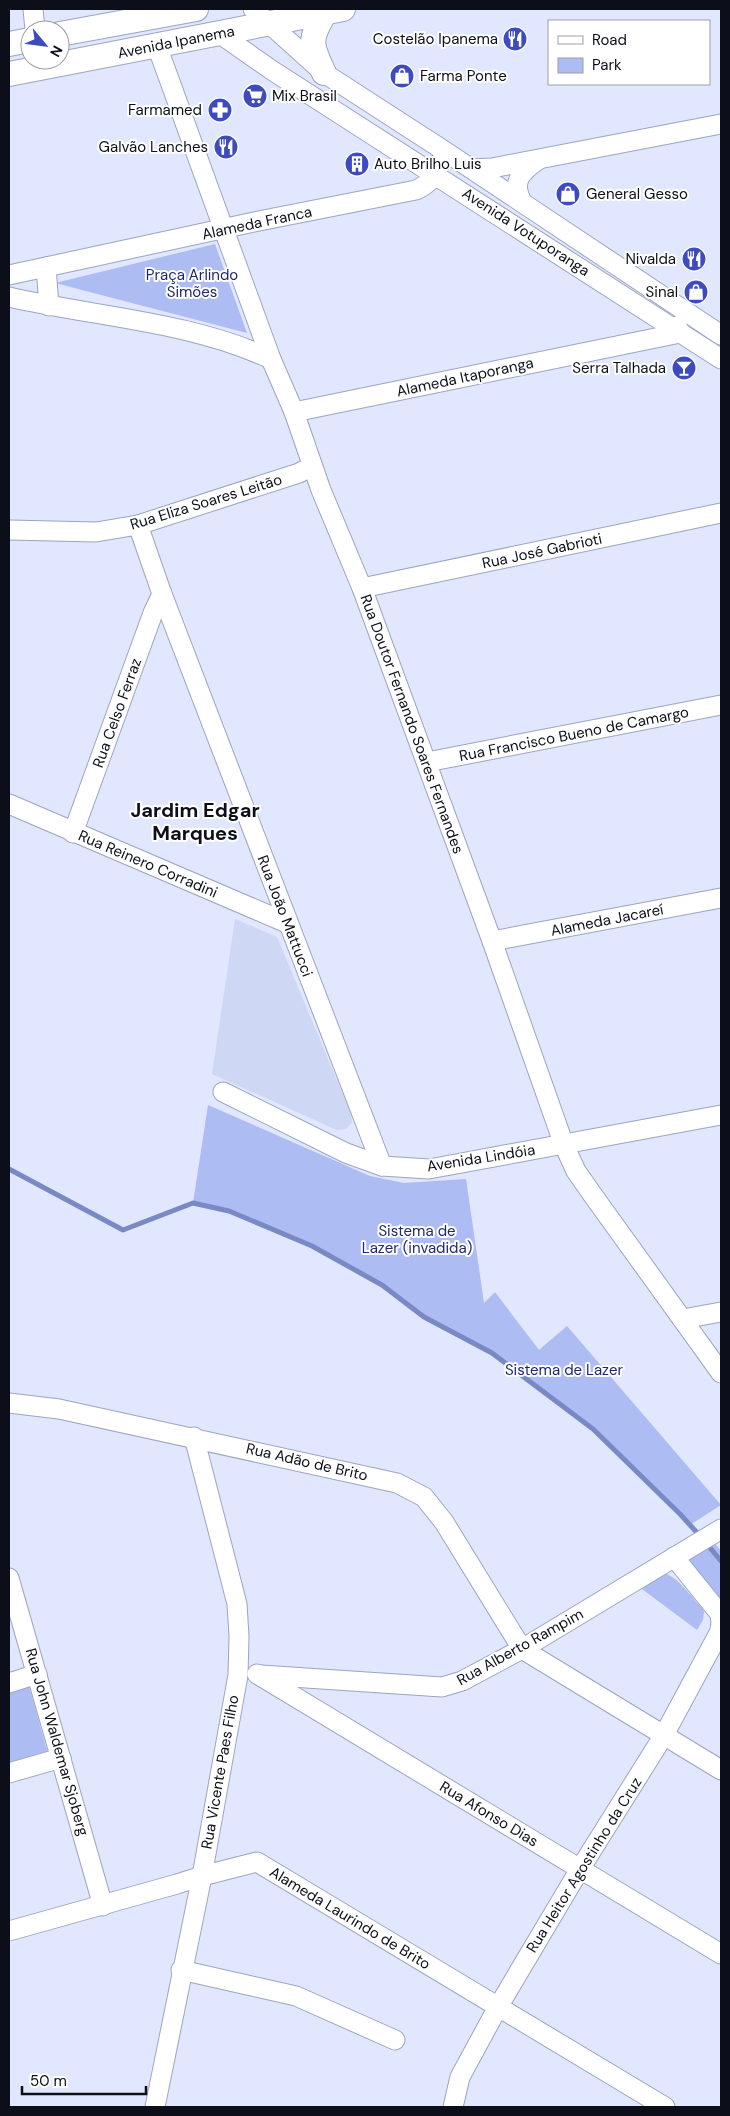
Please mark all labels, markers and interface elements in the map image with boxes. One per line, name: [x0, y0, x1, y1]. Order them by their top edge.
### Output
north arrow: [20, 20, 70, 70]
legend: [548, 20, 710, 85]
street label: Avenida Ipanema: [116, 21, 236, 63]
restaurant icon: Costelão Ipanema: [502, 26, 528, 52]
place label: Costelão Ipanema: [373, 29, 498, 49]
text: Road: [592, 30, 627, 50]
text: N: [46, 42, 67, 60]
text: Park: [592, 55, 622, 75]
shop icon: Farma Ponte: [389, 63, 415, 89]
place label: Farma Ponte: [420, 66, 507, 86]
supermarket icon: Mix Brasil: [242, 83, 268, 109]
place label: Mix Brasil: [272, 86, 337, 106]
pharmacy icon: Farmamed: [207, 97, 233, 123]
place label: Farmamed: [128, 100, 202, 120]
restaurant icon: Galvão Lanches: [213, 134, 239, 160]
place label: Galvão Lanches: [99, 137, 208, 157]
building icon: Auto Brilho Luis: [344, 151, 370, 177]
place label: Auto Brilho Luis: [374, 154, 482, 174]
shop icon: General Gesso: [555, 181, 581, 207]
street label: Avenida Votuporanga: [458, 183, 594, 281]
place label: General Gesso: [586, 184, 688, 204]
street label: Alameda Franca: [200, 202, 314, 244]
restaurant icon: Nivalda: [681, 246, 707, 272]
place label: Nivalda: [625, 249, 676, 269]
park label: Praça Arlindo Simões: [146, 265, 238, 302]
shop icon: Sinal: [683, 279, 709, 305]
place label: Sinal: [646, 282, 678, 302]
street label: Alameda Itaporanga: [395, 353, 535, 401]
bar icon: Serra Talhada: [671, 355, 697, 381]
place label: Serra Talhada: [572, 358, 666, 378]
street label: Rua Eliza Soares Leitão: [128, 469, 284, 535]
street label: Rua José Gabrioti: [480, 529, 604, 573]
street label: Rua Doutor Fernando Soares Fernandes: [356, 592, 468, 856]
street label: Rua Celso Ferraz: [88, 655, 146, 770]
street label: Rua Francisco Bueno de Camargo: [457, 702, 691, 766]
district label: Jardim Edgar Marques: [130, 797, 260, 846]
street label: Rua Reinero Corradini: [75, 826, 221, 902]
street label: Rua João Mattucci: [253, 852, 317, 980]
street label: Alameda Jacareí: [549, 899, 666, 941]
street label: Avenida Lindóia: [426, 1140, 536, 1176]
park label: Sistema de Lazer (invadida): [362, 1221, 472, 1258]
park label: Sistema de Lazer: [505, 1360, 624, 1380]
street label: Rua Adão de Brito: [244, 1438, 370, 1486]
street label: Rua Alberto Rampim: [453, 1604, 587, 1690]
street label: Rua John Waldemar Sjoberg: [21, 1646, 93, 1838]
street label: Rua Vicente Paes Filho: [197, 1693, 243, 1851]
street label: Rua Heitor Agostinho da Cruz: [522, 1773, 646, 1956]
street label: Rua Afonso Dias: [436, 1777, 542, 1851]
street label: Alameda Laurindo de Brito: [266, 1862, 434, 1974]
scale bar: [22, 2064, 146, 2096]
text: 50 m: [30, 2071, 67, 2091]

